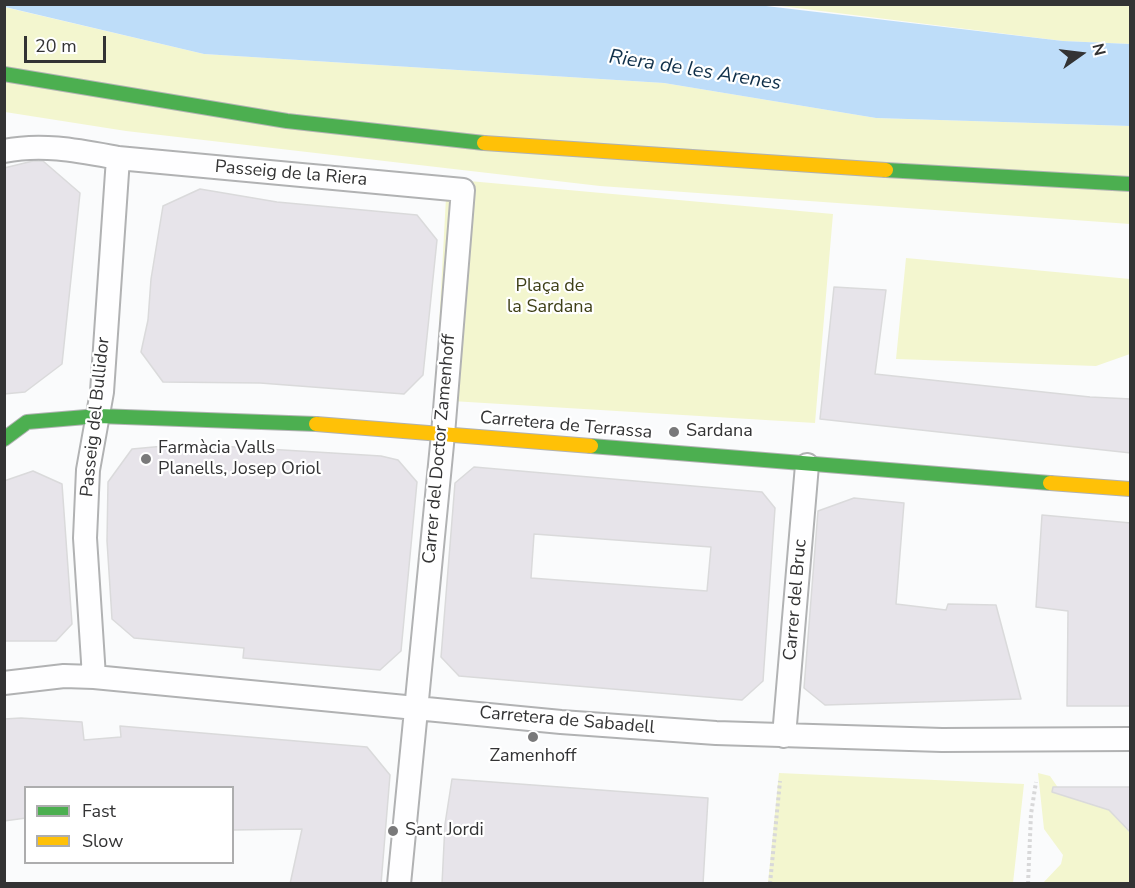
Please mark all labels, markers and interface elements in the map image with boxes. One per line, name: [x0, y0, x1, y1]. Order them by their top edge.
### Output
scale bar: [27, 24, 110, 62]
north arrow: [1051, 24, 1111, 84]
text: 20 m: [35, 34, 77, 58]
text: N: [1086, 41, 1111, 58]
water label: Riera de les Arenes: [607, 46, 783, 96]
street label: Passeig de la Riera: [214, 157, 368, 191]
park label: Plaça de la Sardana: [507, 276, 593, 318]
street label: Carrer del Doctor Zamenhoff: [419, 333, 461, 565]
street label: Passeig del Bullidor: [77, 336, 115, 498]
street label: Carretera de Terrassa: [479, 408, 653, 444]
place label: Sardana: [686, 421, 753, 443]
marker: Sardana: [667, 425, 681, 439]
place label: Farmàcia Valls Planells, Josep Oriol: [158, 438, 321, 480]
marker: Farmàcia Valls Planells, Josep Oriol: [139, 452, 153, 466]
street label: Carrer del Bruc: [780, 538, 812, 662]
street label: Carretera de Sabadell: [478, 703, 656, 739]
marker: Zamenhoff: [526, 730, 540, 744]
place label: Zamenhoff: [489, 746, 577, 768]
legend: [24, 786, 234, 864]
text: Fast: [82, 799, 116, 823]
place label: Sant Jordi: [405, 820, 484, 842]
marker: Sant Jordi: [386, 824, 400, 838]
text: Slow: [82, 829, 123, 853]

